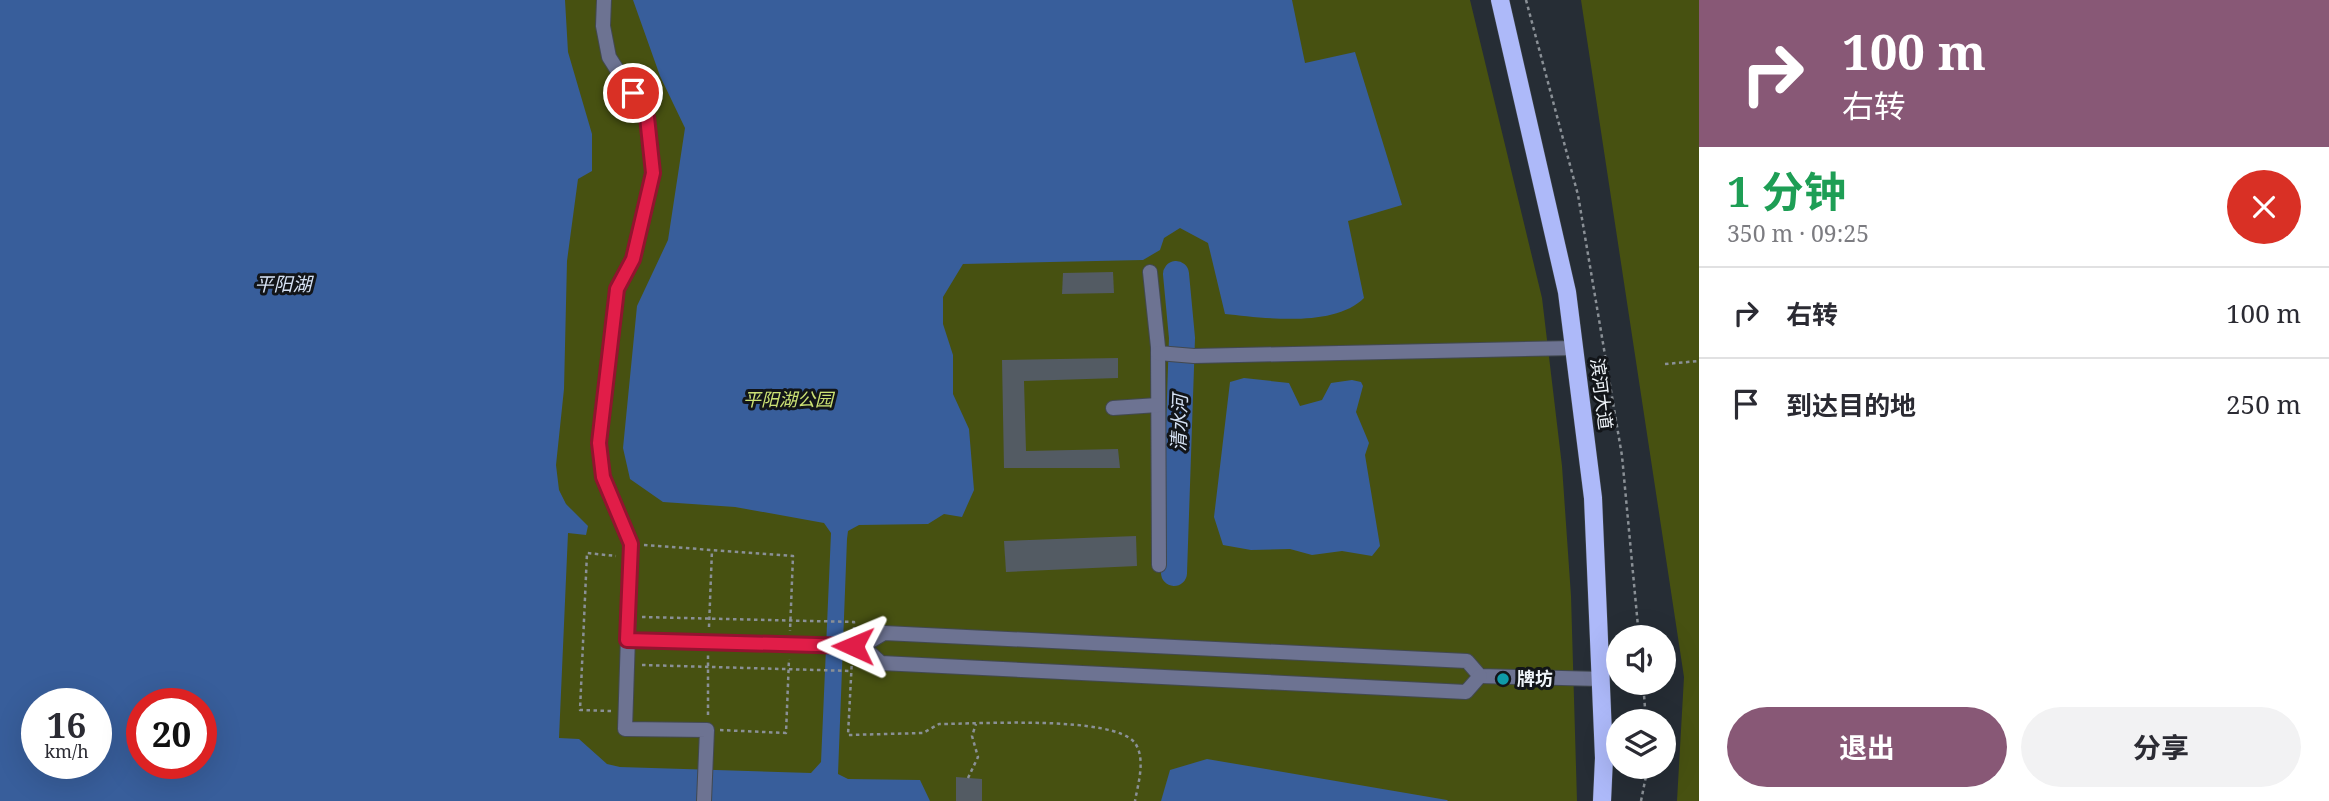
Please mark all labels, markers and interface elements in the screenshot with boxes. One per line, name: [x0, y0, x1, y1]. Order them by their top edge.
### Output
text: 100 m: [1842, 18, 1986, 84]
icon: right: [1727, 28, 1818, 119]
pin: [603, 63, 663, 123]
icon: arrive: [614, 74, 652, 112]
text: 右转: [1842, 84, 1906, 127]
text: 1 分钟: [1727, 162, 1846, 219]
button: close: [2227, 170, 2301, 244]
text: 350 m · 09:25: [1727, 217, 1869, 249]
water label: 平阳湖: [254, 271, 314, 297]
icon: right: [1727, 294, 1765, 332]
text: 100 m: [2226, 295, 2301, 331]
text: 右转: [1786, 296, 1838, 332]
street label: 滨河大道: [1586, 357, 1618, 431]
icon: arrive: [1727, 385, 1765, 423]
text: 250 m: [2226, 386, 2301, 422]
park label: 平阳湖公园: [743, 387, 836, 411]
text: 到达目的地: [1786, 387, 1916, 423]
water label: 清水河: [1165, 390, 1193, 452]
position arrow: [816, 609, 890, 683]
map controls: [1606, 625, 1676, 779]
button: sound: [1606, 625, 1676, 695]
place label: 牌坊: [1517, 666, 1553, 690]
marker: 牌坊: [1495, 671, 1511, 687]
speed limit sign: 20: [126, 688, 217, 779]
text: 16: [47, 701, 86, 748]
button: 退出: [1727, 707, 2007, 787]
button: 分享: [2021, 707, 2301, 787]
button: layers: [1606, 709, 1676, 779]
text: km/h: [44, 739, 89, 763]

